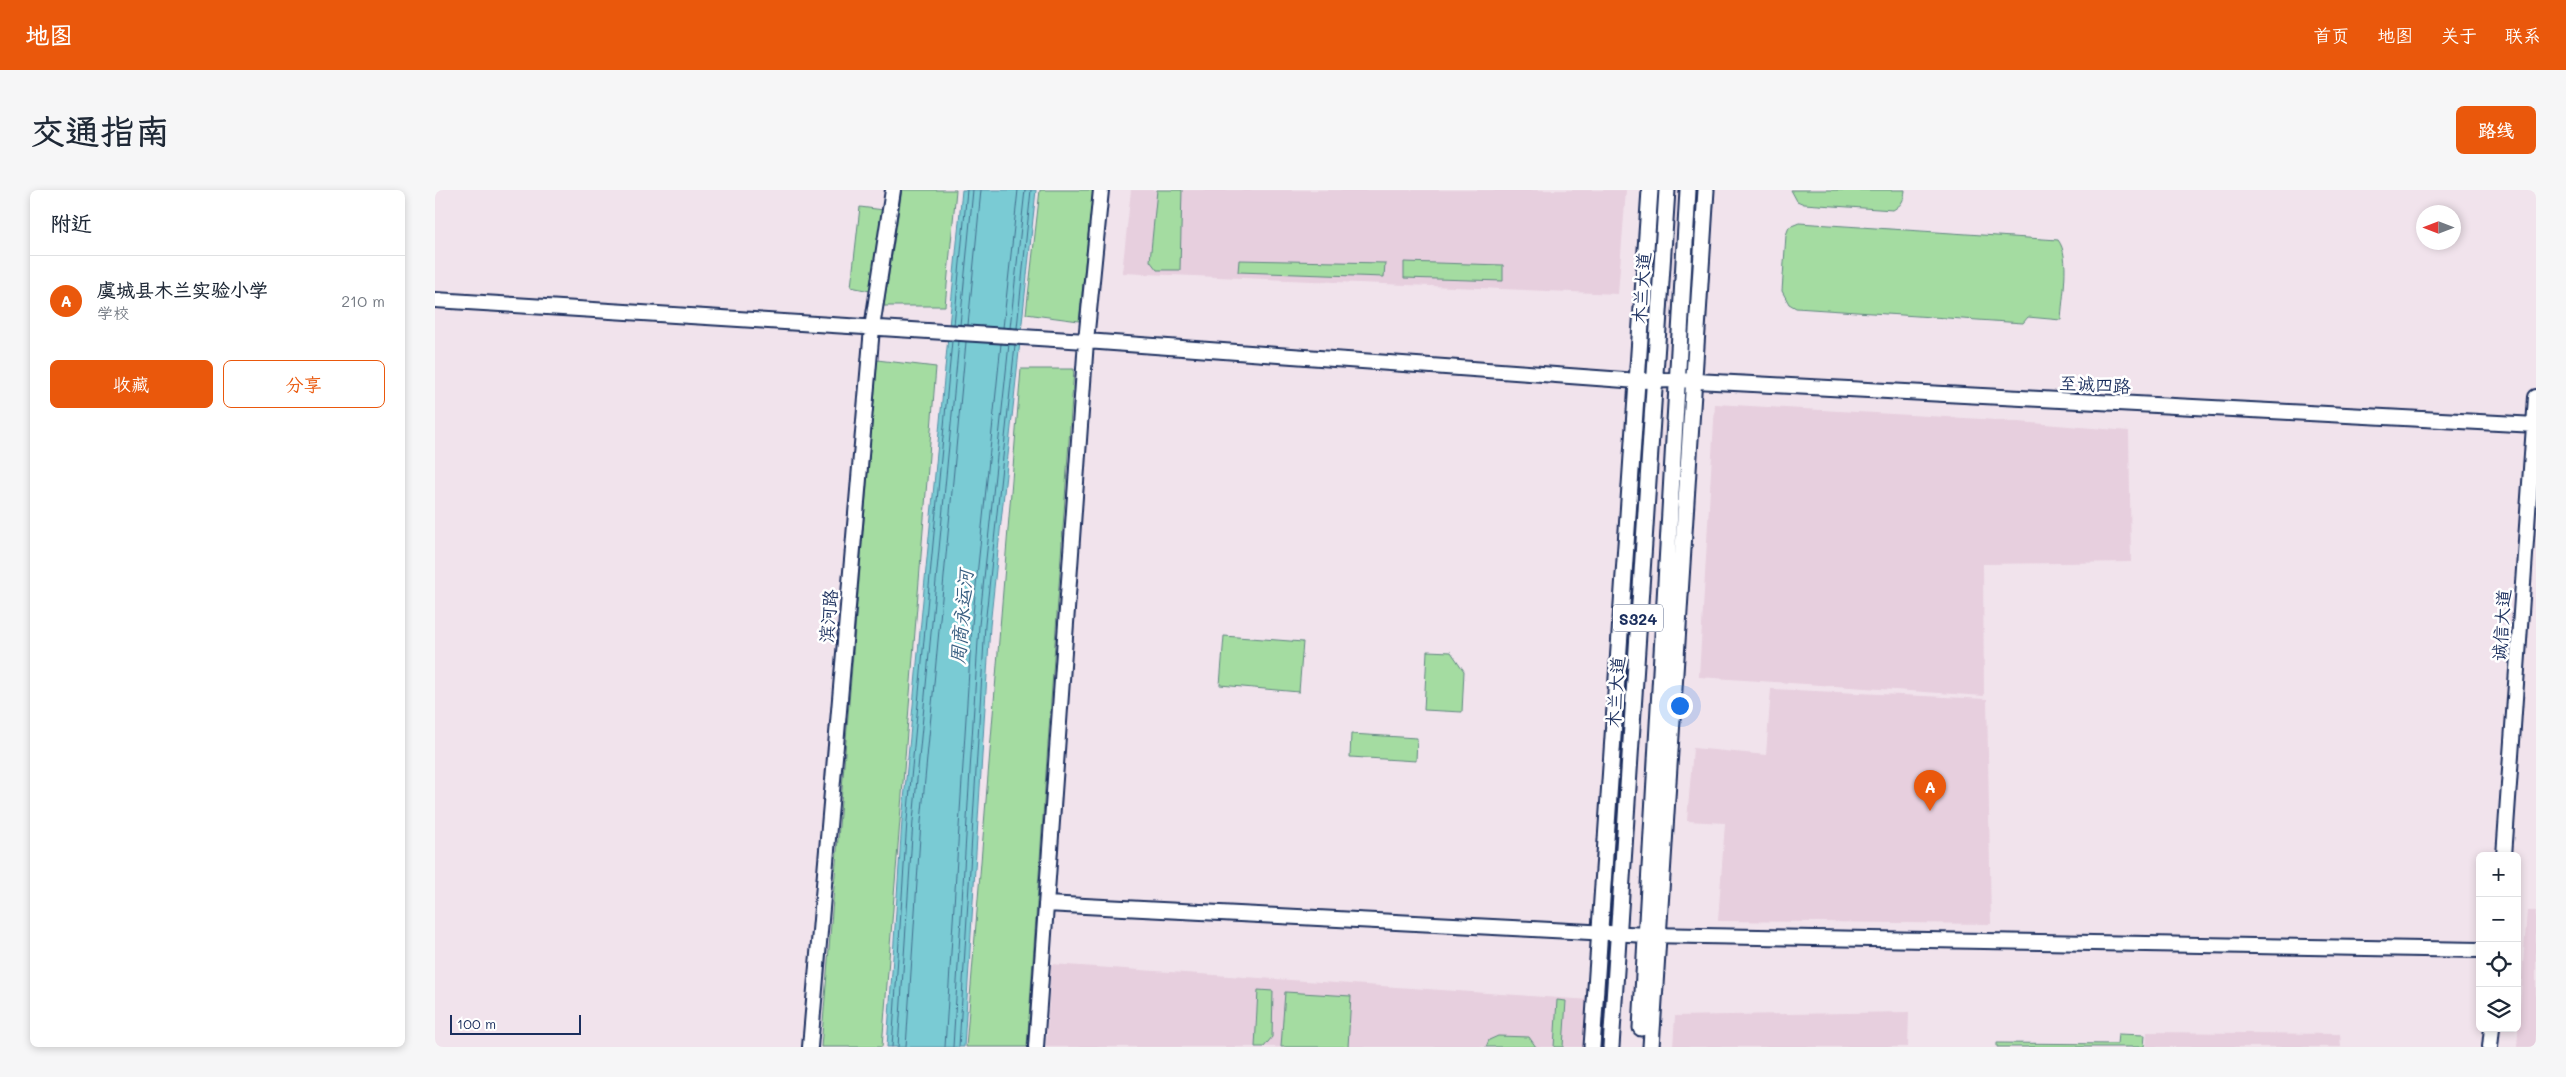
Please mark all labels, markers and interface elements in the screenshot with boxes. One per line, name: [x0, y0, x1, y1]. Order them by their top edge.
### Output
text: 地图: [25, 19, 73, 50]
text: 首页: [2313, 23, 2349, 47]
text: 地图: [2377, 23, 2413, 47]
text: 关于: [2441, 23, 2477, 47]
text: 联系: [2505, 23, 2541, 47]
button: 路线: [2456, 106, 2536, 154]
text: 交通指南: [30, 107, 170, 153]
north arrow: [2416, 205, 2461, 250]
text: 附近: [50, 209, 92, 236]
street label: 木兰大道: [1627, 251, 1655, 325]
text: 虞城县木兰实验小学: [97, 277, 268, 302]
text: A: [60, 290, 72, 311]
text: 210 m: [341, 290, 385, 311]
text: 学校: [97, 302, 129, 323]
button: 收藏: [50, 360, 213, 408]
button: 分享: [223, 360, 385, 408]
street label: 至诚四路: [2058, 370, 2132, 398]
water label: 周商永运河: [944, 566, 978, 665]
street label: 滨河路: [814, 588, 842, 644]
street label: 诚信大道: [2487, 588, 2515, 662]
road number: S324: [1613, 604, 1663, 632]
street label: 木兰大道: [1601, 655, 1629, 729]
your location: [1667, 693, 1693, 719]
pin: A: [1914, 770, 1946, 811]
map controls: [2476, 852, 2521, 1032]
button: +: [2476, 852, 2521, 897]
button: −: [2476, 897, 2521, 942]
button: locate: [2476, 942, 2521, 987]
button: layers: [2476, 987, 2521, 1032]
scale bar: [450, 1012, 581, 1035]
text: 100 m: [457, 1014, 496, 1033]

